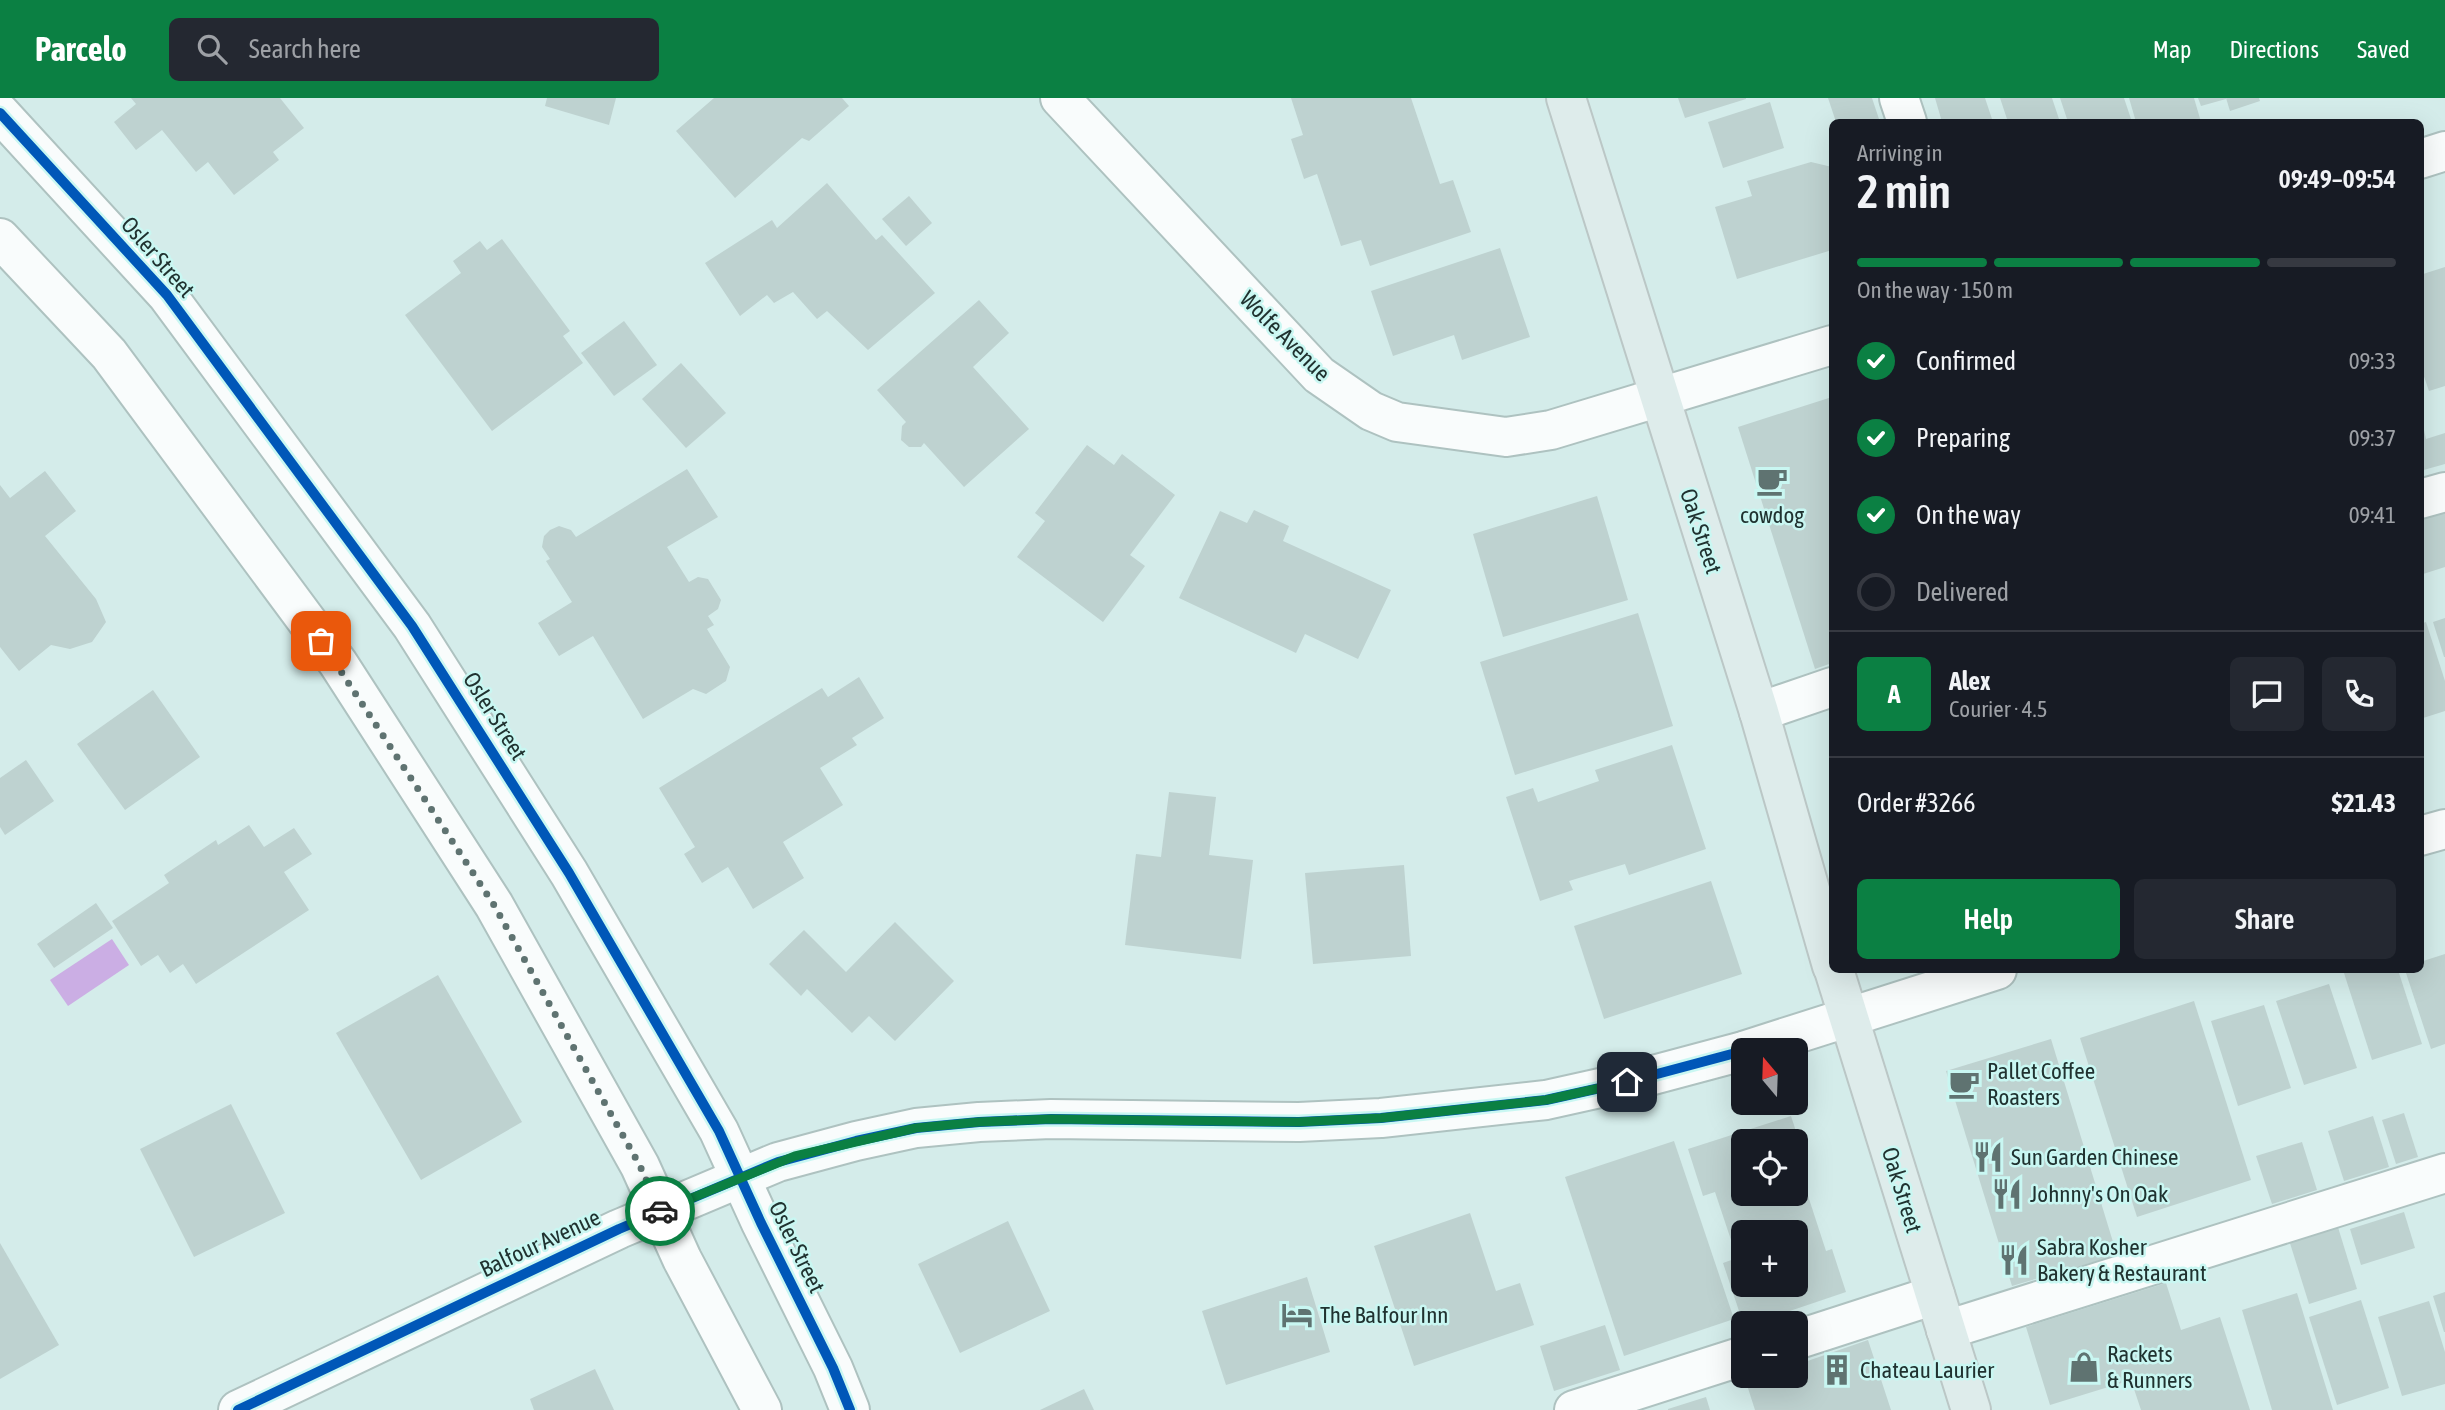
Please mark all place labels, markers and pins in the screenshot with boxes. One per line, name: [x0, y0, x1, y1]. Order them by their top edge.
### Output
cafe icon: cowdog: [1755, 464, 1789, 498]
place label: cowdog: [1740, 502, 1804, 528]
pin: [291, 611, 351, 671]
pin: [1597, 1052, 1657, 1112]
place label: Pallet Coffee Roasters: [1987, 1058, 2095, 1110]
cafe icon: Pallet Coffee Roasters: [1947, 1067, 1981, 1101]
restaurant icon: Sun Garden Chinese: [1971, 1140, 2005, 1174]
place label: Sun Garden Chinese: [2011, 1144, 2178, 1170]
restaurant icon: Johnny's On Oak: [1990, 1177, 2024, 1211]
place label: Johnny's On Oak: [2030, 1181, 2168, 1207]
place label: Sabra Kosher Bakery & Restaurant: [2037, 1234, 2207, 1286]
restaurant icon: Sabra Kosher Bakery & Restaurant: [1997, 1243, 2031, 1277]
hotel icon: The Balfour Inn: [1280, 1298, 1314, 1332]
place label: The Balfour Inn: [1320, 1302, 1448, 1328]
place label: Rackets & Runners: [2107, 1341, 2192, 1393]
shop icon: Rackets & Runners: [2067, 1350, 2101, 1384]
building icon: Chateau Laurier: [1820, 1353, 1854, 1387]
place label: Chateau Laurier: [1860, 1357, 1995, 1383]

